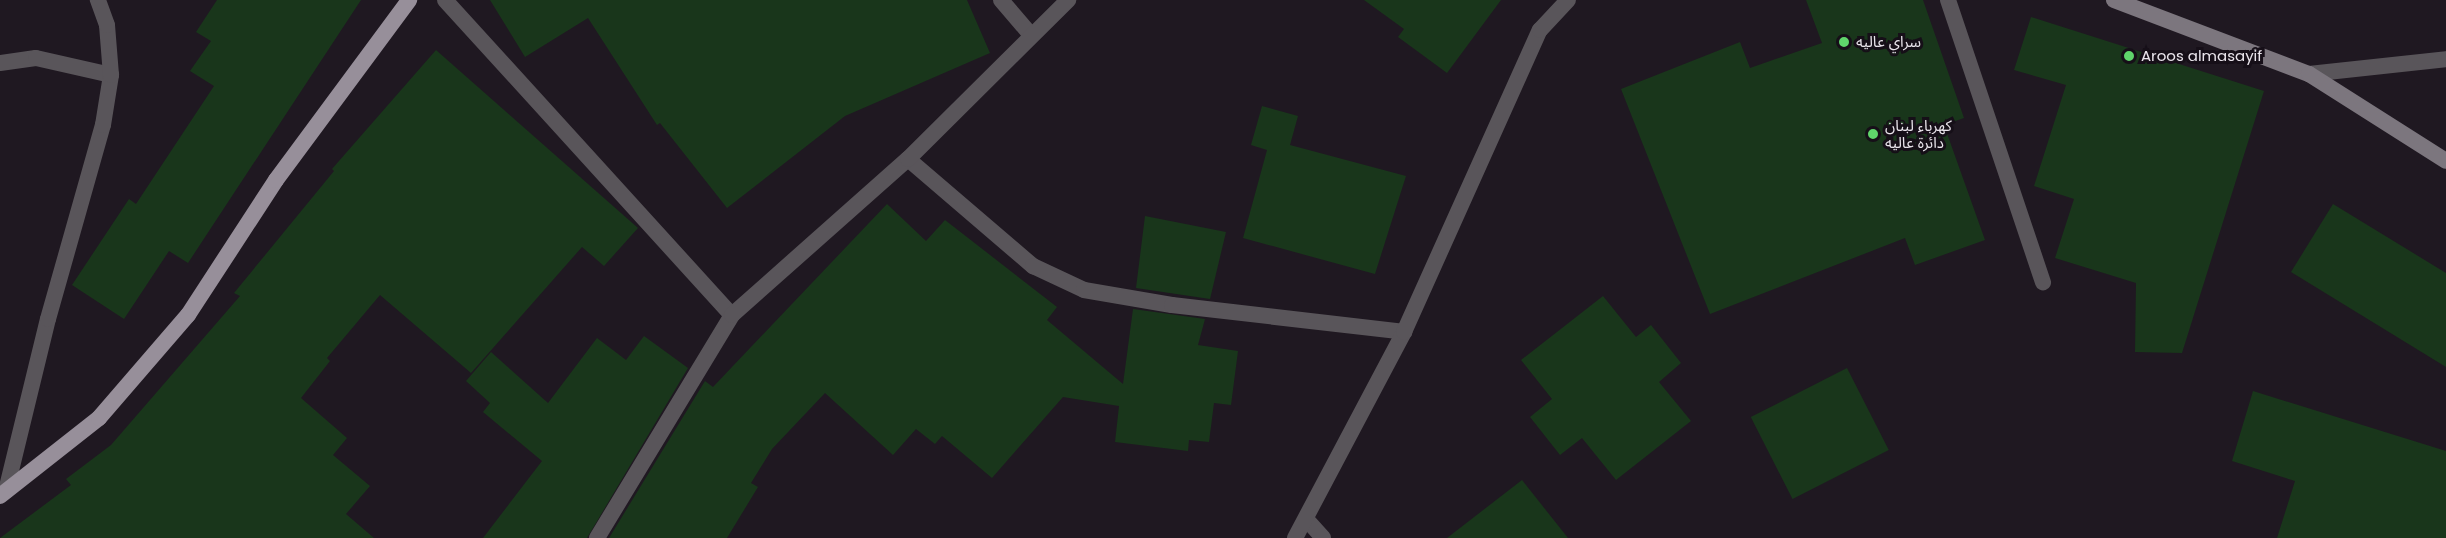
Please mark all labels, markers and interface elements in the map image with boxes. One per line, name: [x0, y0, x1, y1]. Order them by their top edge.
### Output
place label: سراي عاليه: [1856, 33, 1921, 51]
marker: سراي عاليه: [1837, 35, 1851, 49]
place label: Aroos almasayif: [2141, 47, 2262, 65]
marker: Aroos almasayif: [2122, 49, 2136, 63]
place label: كهرباء لبنان دائرة عاليه: [1885, 116, 1952, 151]
marker: كهرباء لبنان دائرة عاليه: [1866, 127, 1880, 141]

